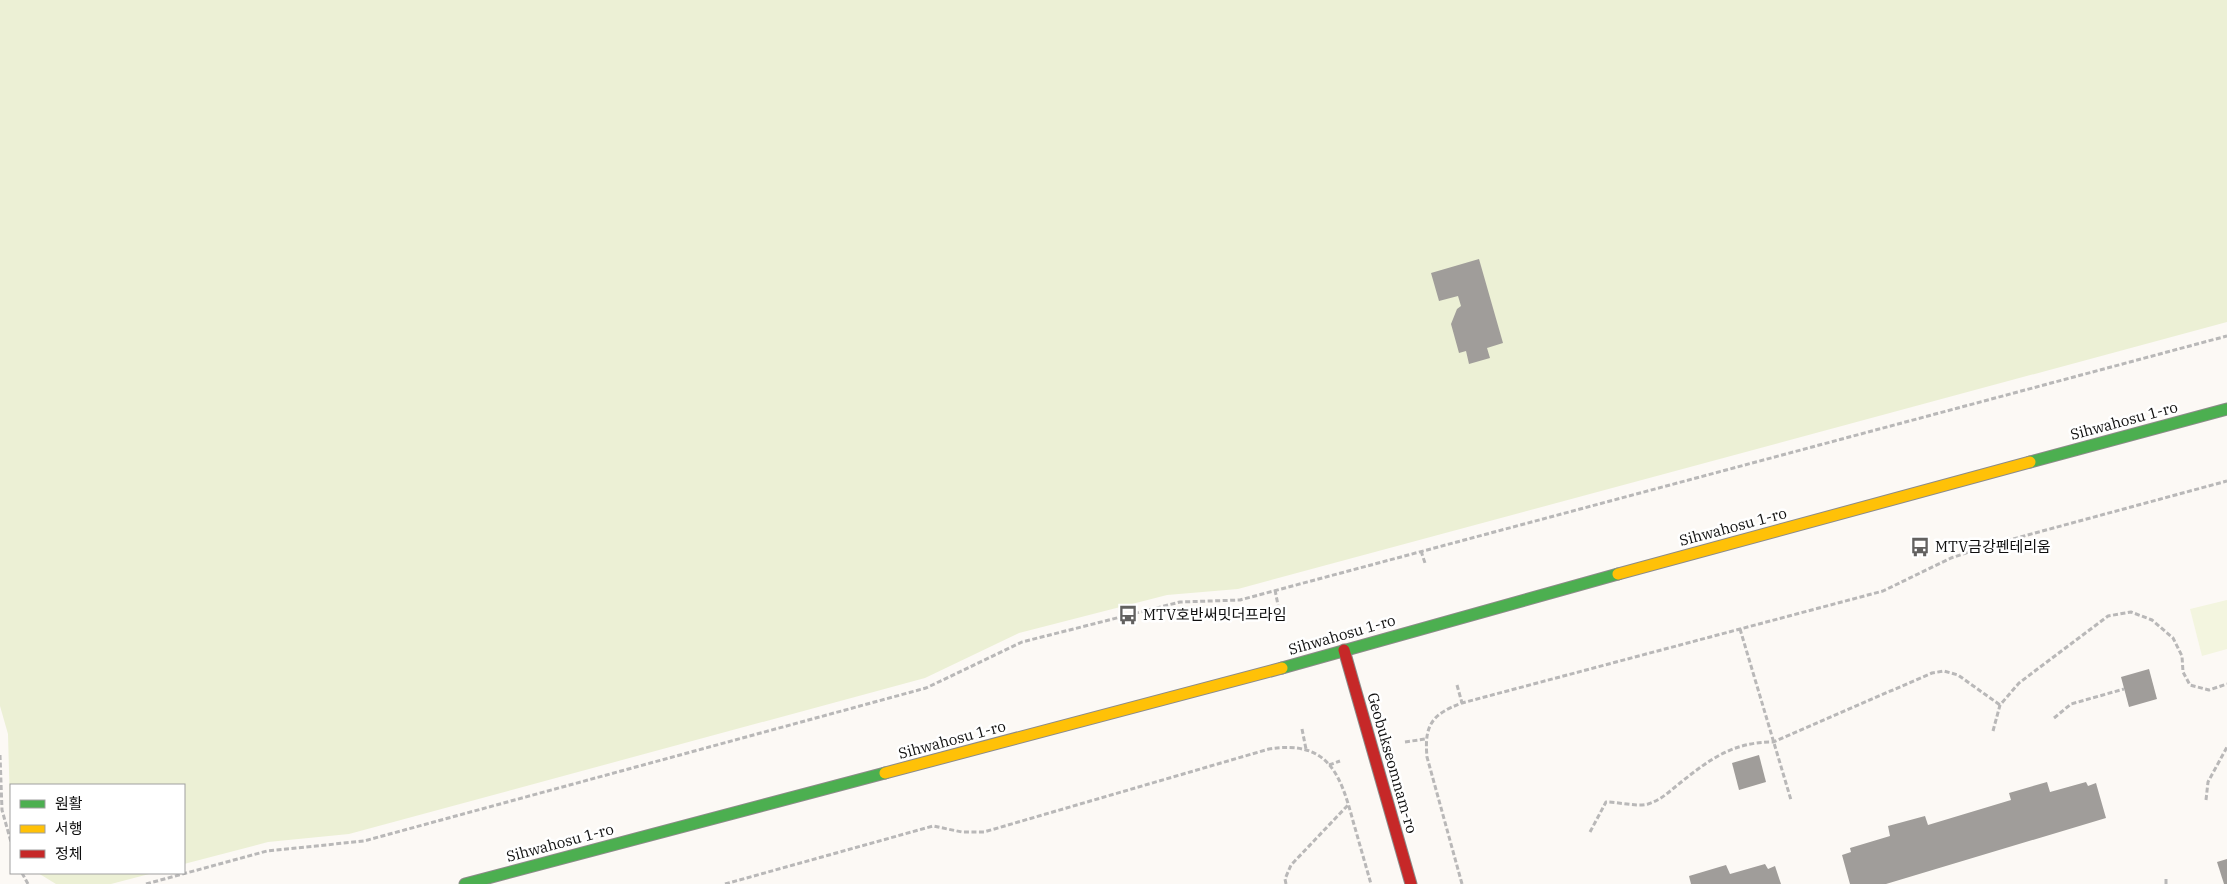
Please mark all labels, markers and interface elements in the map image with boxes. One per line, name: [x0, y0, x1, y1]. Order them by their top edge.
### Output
street label: Sihwahosu 1-ro: [2068, 397, 2180, 444]
street label: Sihwahosu 1-ro: [1677, 503, 1789, 550]
bus stop icon: MTV금강펜테리움: [1909, 536, 1931, 558]
place label: MTV금강펜테리움: [1935, 537, 2051, 556]
bus stop icon: MTV호반써밋더프라임: [1117, 604, 1139, 626]
place label: MTV호반써밋더프라임: [1143, 605, 1287, 624]
street label: Sihwahosu 1-ro: [1286, 610, 1398, 659]
street label: Geobukseomnam-ro: [1363, 690, 1422, 835]
street label: Sihwahosu 1-ro: [896, 716, 1008, 763]
legend: [10, 784, 185, 874]
text: 원활: [55, 794, 83, 813]
text: 서행: [55, 819, 83, 838]
street label: Sihwahosu 1-ro: [504, 819, 616, 866]
text: 정체: [55, 844, 83, 863]

